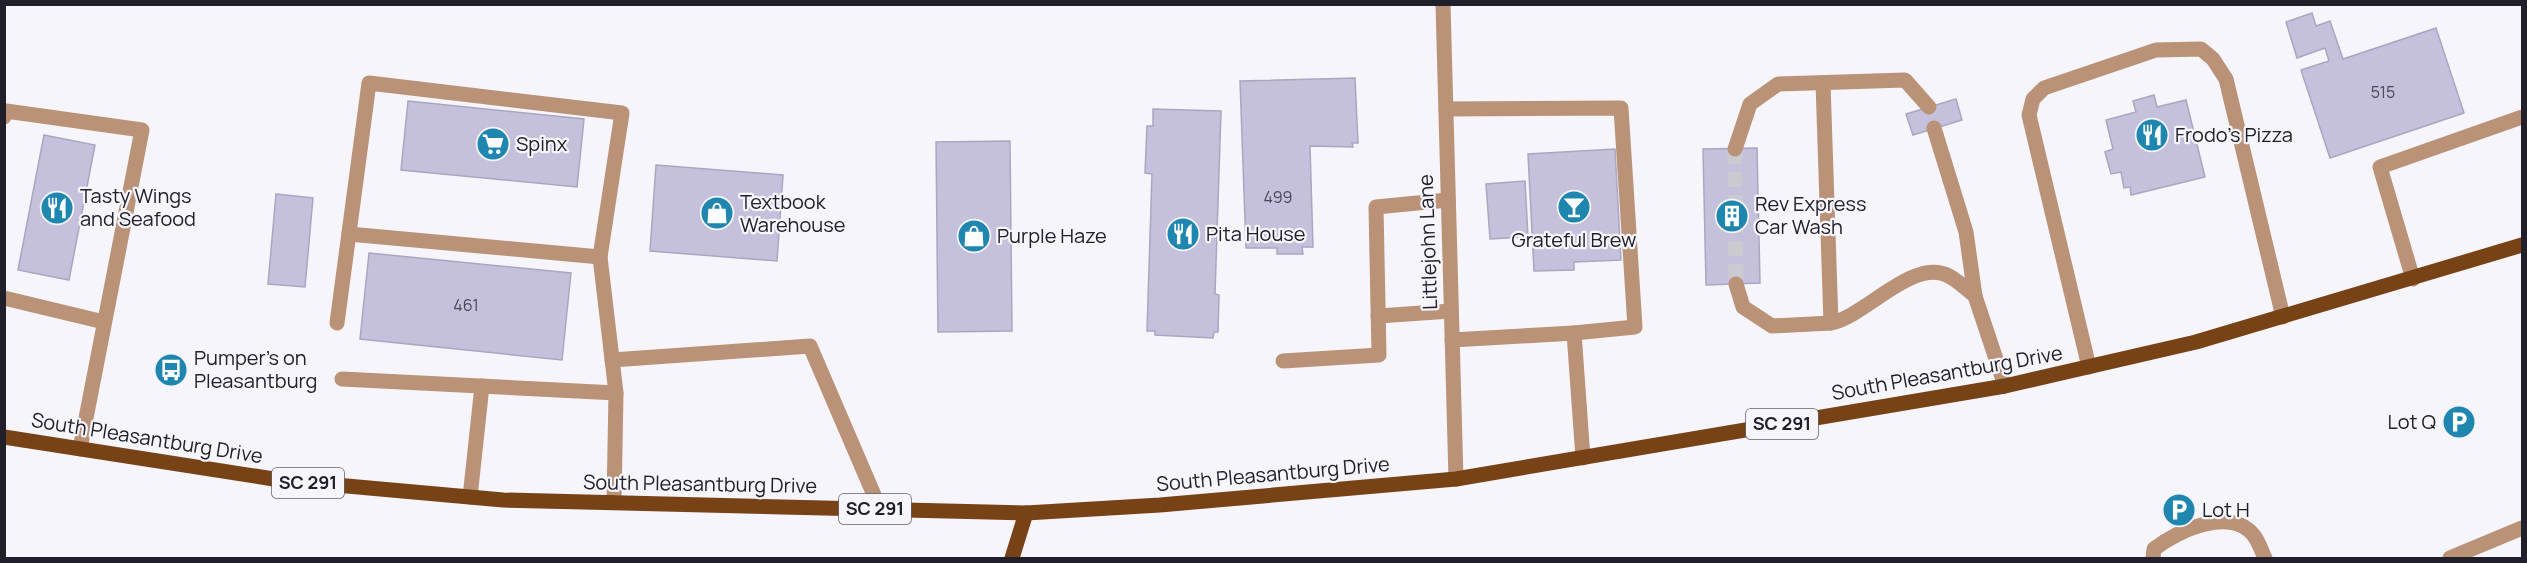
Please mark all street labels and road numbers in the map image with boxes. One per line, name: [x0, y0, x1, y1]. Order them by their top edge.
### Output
street label: Littlejohn Lane: [1412, 174, 1443, 310]
street label: South Pleasantburg Drive: [1829, 339, 2064, 406]
street label: South Pleasantburg Drive: [29, 406, 265, 469]
road number: SC 291: [1746, 409, 1818, 439]
street label: South Pleasantburg Drive: [1155, 450, 1391, 497]
road number: SC 291: [272, 468, 344, 498]
street label: South Pleasantburg Drive: [583, 468, 817, 499]
road number: SC 291: [839, 494, 911, 524]

